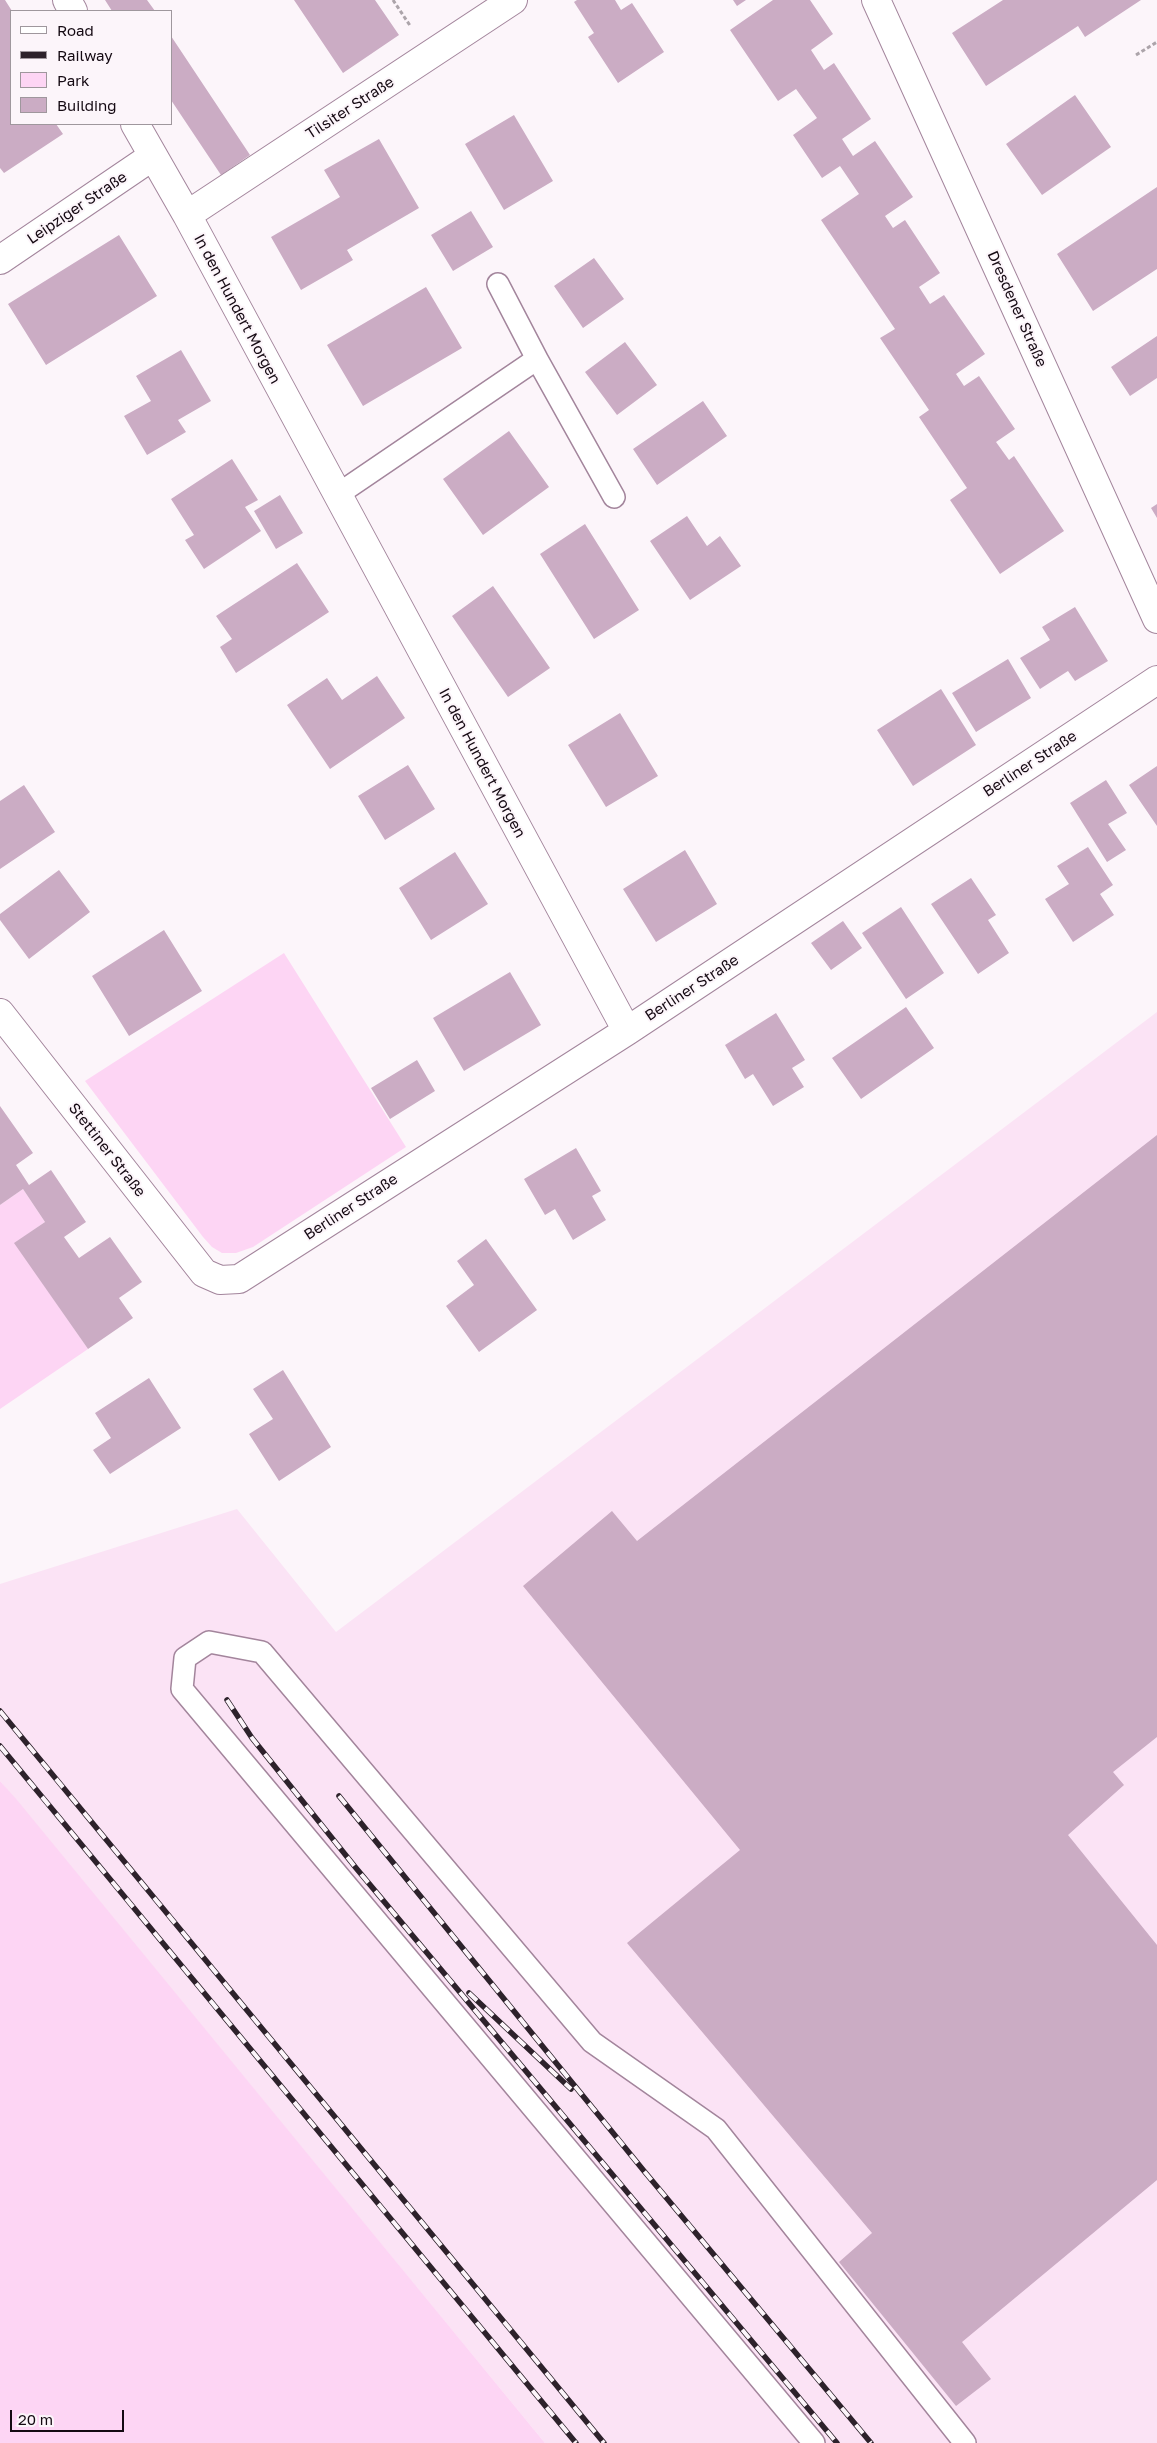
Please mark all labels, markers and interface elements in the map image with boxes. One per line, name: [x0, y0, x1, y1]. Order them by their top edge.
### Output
legend: [10, 10, 172, 125]
text: Road: [57, 21, 94, 39]
text: Railway: [57, 46, 113, 64]
text: Park: [57, 71, 89, 89]
street label: Tilsiter Straße: [303, 73, 397, 143]
text: Building: [57, 96, 117, 114]
street label: Leipziger Straße: [24, 168, 130, 248]
street label: In den Hundert Morgen: [190, 231, 284, 387]
street label: Dresdener Straße: [983, 248, 1051, 370]
street label: In den Hundert Morgen: [435, 685, 529, 841]
street label: Berliner Straße: [980, 727, 1080, 801]
street label: Berliner Straße: [642, 951, 742, 1025]
street label: Stettiner Straße: [65, 1099, 149, 1201]
street label: Berliner Straße: [301, 1170, 401, 1244]
scale bar: [12, 2400, 126, 2432]
text: 20 m: [18, 2410, 53, 2428]

